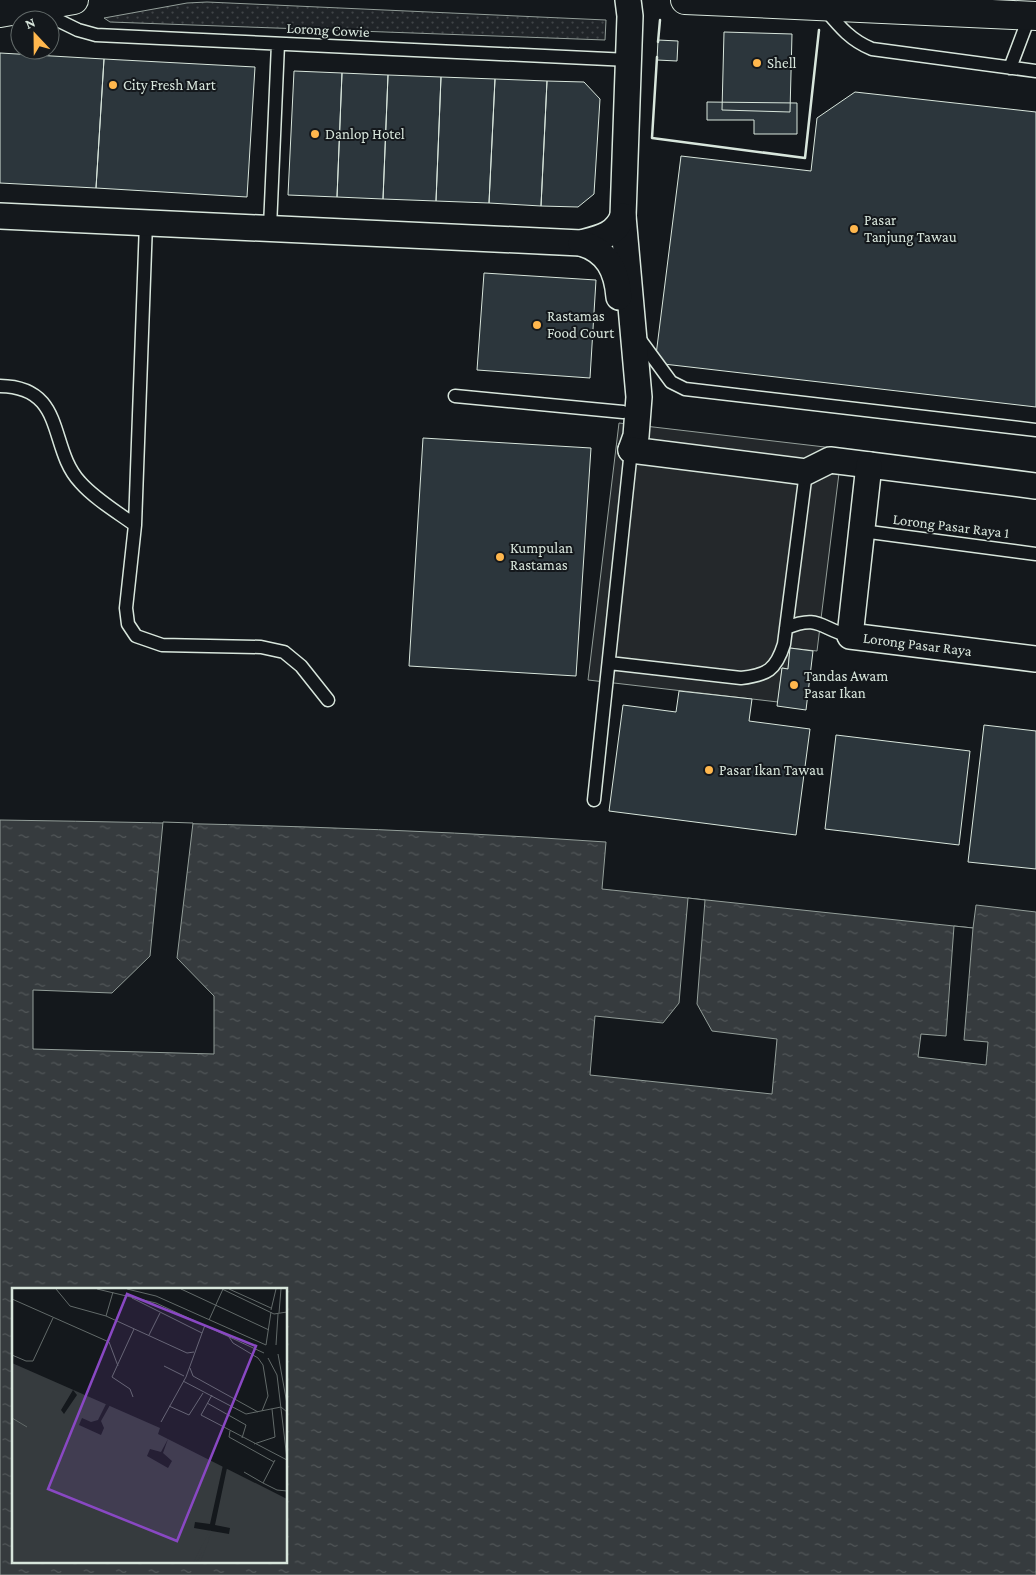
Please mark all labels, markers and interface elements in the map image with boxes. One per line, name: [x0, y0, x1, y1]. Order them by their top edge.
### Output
north arrow: [10, 10, 60, 60]
text: N: [23, 14, 38, 32]
street label: Lorong Cowie: [286, 20, 370, 41]
place label: Shell: [767, 55, 797, 71]
marker: Shell: [751, 57, 763, 69]
place label: City Fresh Mart: [123, 77, 217, 94]
marker: City Fresh Mart: [107, 79, 119, 91]
place label: Danlop Hotel: [325, 126, 405, 143]
marker: Danlop Hotel: [309, 128, 321, 140]
place label: Pasar Tanjung Tawau: [864, 212, 957, 246]
marker: Pasar Tanjung Tawau: [848, 223, 860, 235]
place label: Rastamas Food Court: [547, 308, 615, 341]
marker: Rastamas Food Court: [531, 319, 543, 331]
street label: Lorong Pasar Raya 1: [892, 511, 1010, 542]
place label: Kumpulan Rastamas: [510, 540, 573, 573]
marker: Kumpulan Rastamas: [494, 551, 506, 563]
street label: Lorong Pasar Raya: [862, 630, 973, 659]
place label: Tandas Awam Pasar Ikan: [804, 668, 888, 701]
marker: Tandas Awam Pasar Ikan: [788, 679, 800, 691]
place label: Pasar Ikan Tawau: [719, 762, 824, 778]
marker: Pasar Ikan Tawau: [703, 764, 715, 776]
inset map: [12, 1288, 288, 1562]

